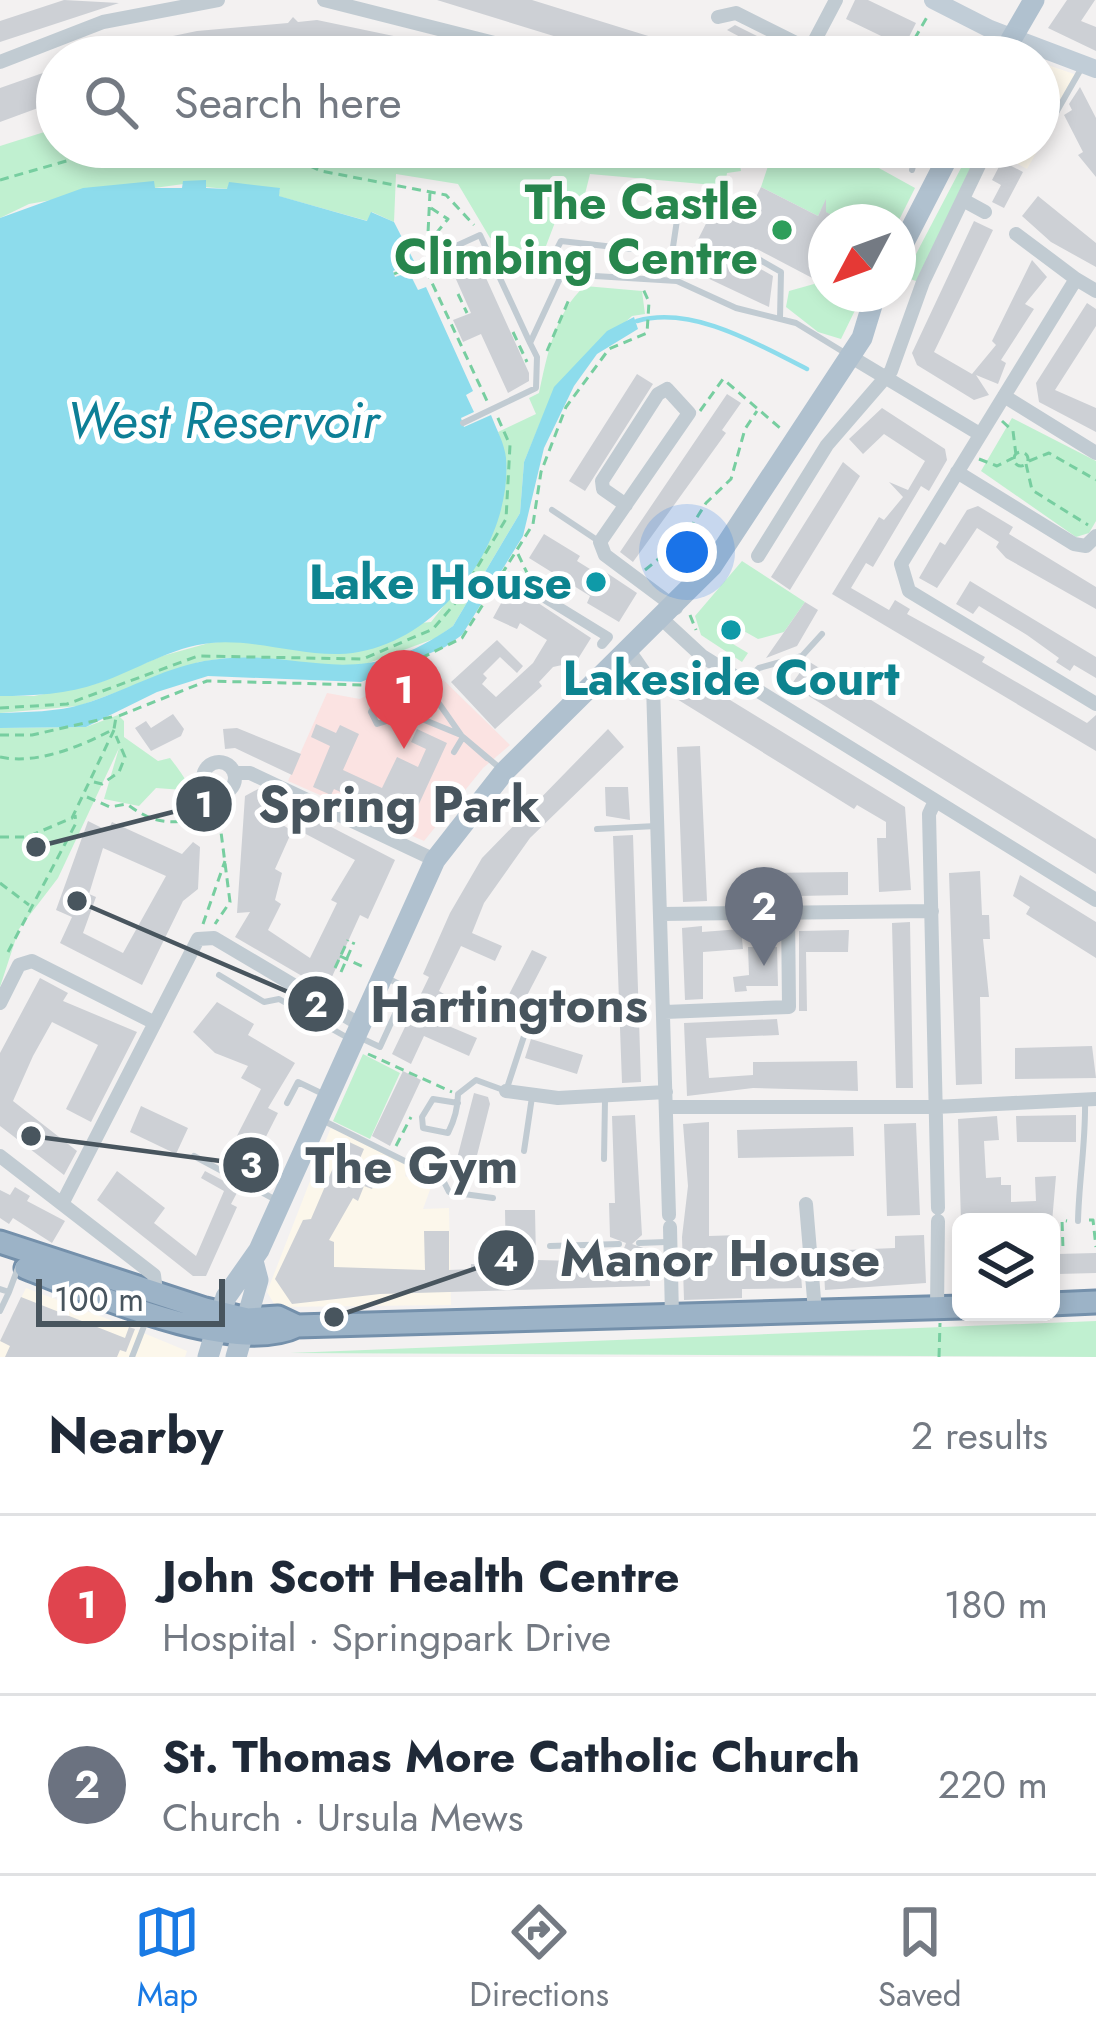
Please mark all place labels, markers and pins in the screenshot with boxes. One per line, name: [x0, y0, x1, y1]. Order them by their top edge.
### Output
place label: The Castle Climbing Centre: [394, 168, 758, 292]
marker: The Castle Climbing Centre: [769, 217, 795, 243]
place label: Lake House: [309, 548, 572, 617]
marker: Lake House: [583, 569, 609, 595]
marker: Lakeside Court: [718, 617, 744, 643]
place label: Lakeside Court: [563, 644, 900, 713]
pin: 1: [365, 650, 443, 749]
callout: Spring Park: [174, 761, 565, 848]
pin: 2: [725, 867, 803, 966]
callout: Hartingtons: [286, 961, 672, 1048]
callout: The Gym: [221, 1122, 542, 1209]
callout: Manor House: [476, 1214, 904, 1301]

